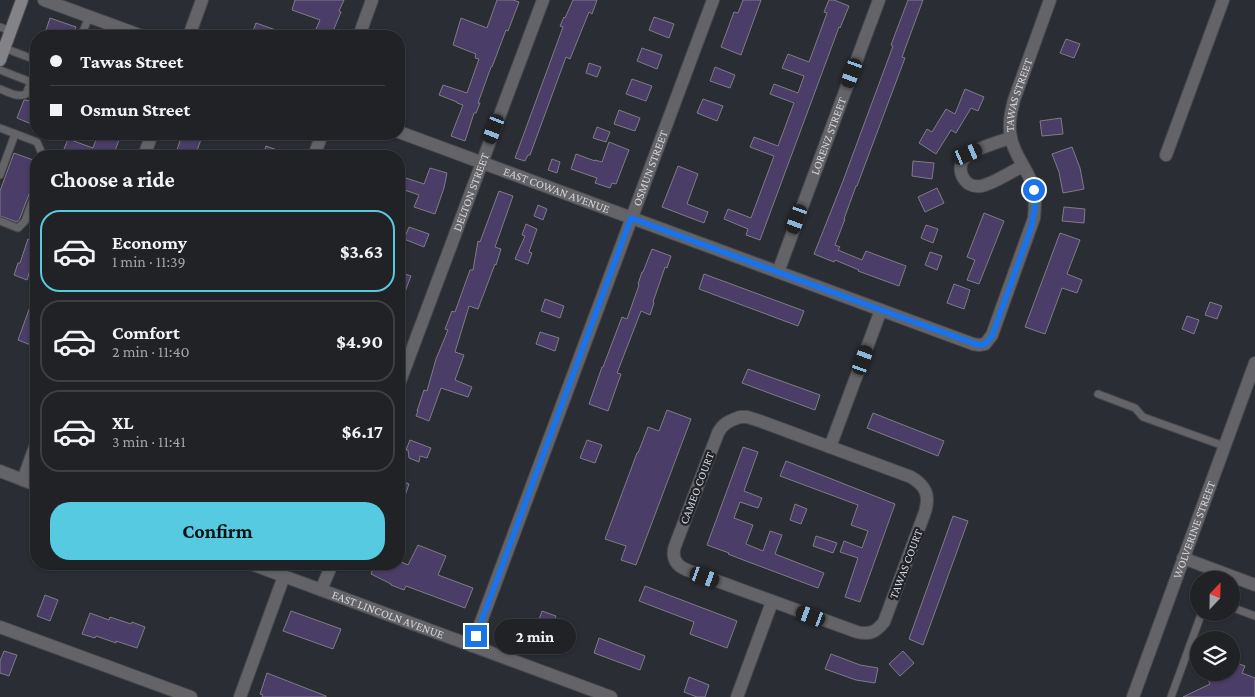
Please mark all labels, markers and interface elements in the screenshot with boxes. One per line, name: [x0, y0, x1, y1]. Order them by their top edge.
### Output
text: Tawas Street: [80, 51, 183, 72]
car: [839, 56, 864, 90]
street label: TAWAS STREET: [1003, 56, 1036, 132]
street label: LORENZ STREET: [808, 95, 849, 177]
text: Osmun Street: [80, 99, 190, 120]
car: [481, 112, 506, 146]
street label: OSMUN STREET: [630, 128, 671, 208]
car: [951, 141, 984, 167]
street label: DELTON STREET: [450, 150, 492, 233]
street label: EAST COWAN AVENUE: [502, 164, 612, 216]
text: Choose a ride: [50, 167, 175, 192]
route start: [1023, 179, 1045, 201]
car: [784, 202, 809, 236]
icon: car: [52, 229, 97, 274]
text: Economy: [112, 232, 187, 253]
text: $3.63: [340, 241, 383, 262]
text: 1 min · 11:39: [112, 253, 186, 270]
icon: car: [52, 319, 97, 364]
text: Comfort: [112, 322, 180, 343]
text: $4.90: [336, 331, 383, 352]
text: 2 min · 11:40: [112, 343, 190, 360]
car: [850, 343, 875, 377]
icon: car: [52, 409, 97, 454]
text: XL: [112, 412, 134, 433]
text: $6.17: [342, 421, 383, 442]
text: 3 min · 11:41: [112, 433, 186, 450]
street label: CAMEO COURT: [677, 449, 717, 526]
street label: WOLVERINE STREET: [1170, 479, 1218, 581]
button: Confirm: [50, 502, 385, 560]
street label: TAWAS COURT: [886, 527, 926, 601]
car: [688, 565, 721, 589]
north arrow: [1190, 571, 1240, 621]
map controls: [1190, 571, 1240, 681]
street label: EAST LINCOLN AVENUE: [330, 587, 446, 642]
car: [794, 604, 827, 628]
callout: 2 min: [494, 618, 576, 654]
route end: [465, 625, 487, 647]
text: 2 min: [516, 628, 554, 645]
button: layers: [1190, 631, 1240, 681]

